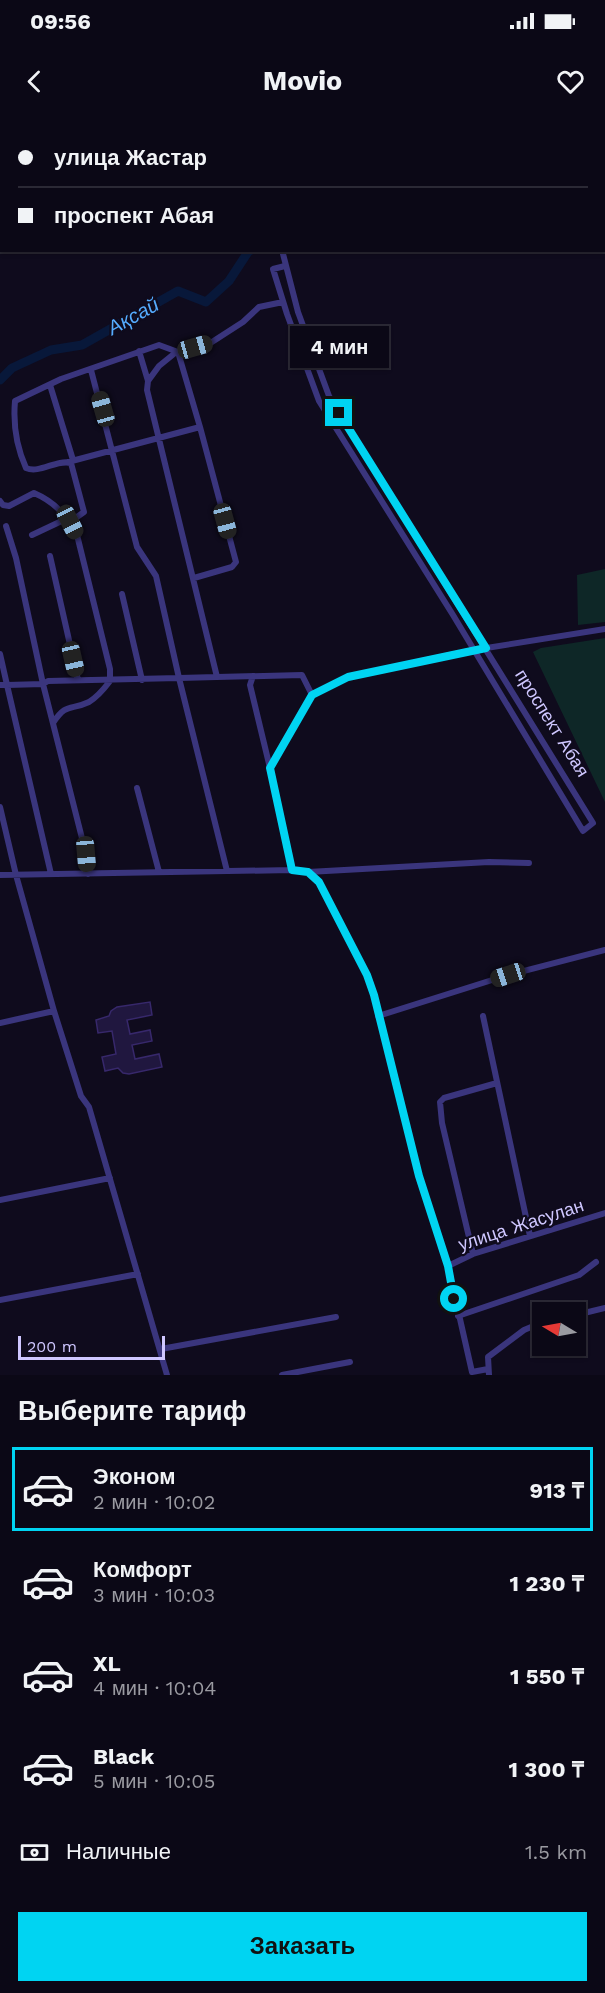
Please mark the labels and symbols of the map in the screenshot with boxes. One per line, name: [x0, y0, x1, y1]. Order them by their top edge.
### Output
water label: Ақсай: [102, 292, 163, 340]
callout: 4 мин: [290, 326, 388, 368]
car: [175, 333, 215, 361]
car: [89, 389, 117, 429]
route end: [325, 399, 352, 426]
car: [212, 501, 238, 541]
car: [54, 502, 86, 542]
car: [60, 639, 86, 679]
street label: проспект Абая: [511, 665, 594, 780]
car: [75, 835, 97, 873]
car: [488, 961, 528, 989]
street label: улица Жасулан: [456, 1194, 586, 1255]
route start: [440, 1285, 467, 1312]
north arrow: [532, 1302, 586, 1356]
scale bar: [18, 1333, 165, 1360]

